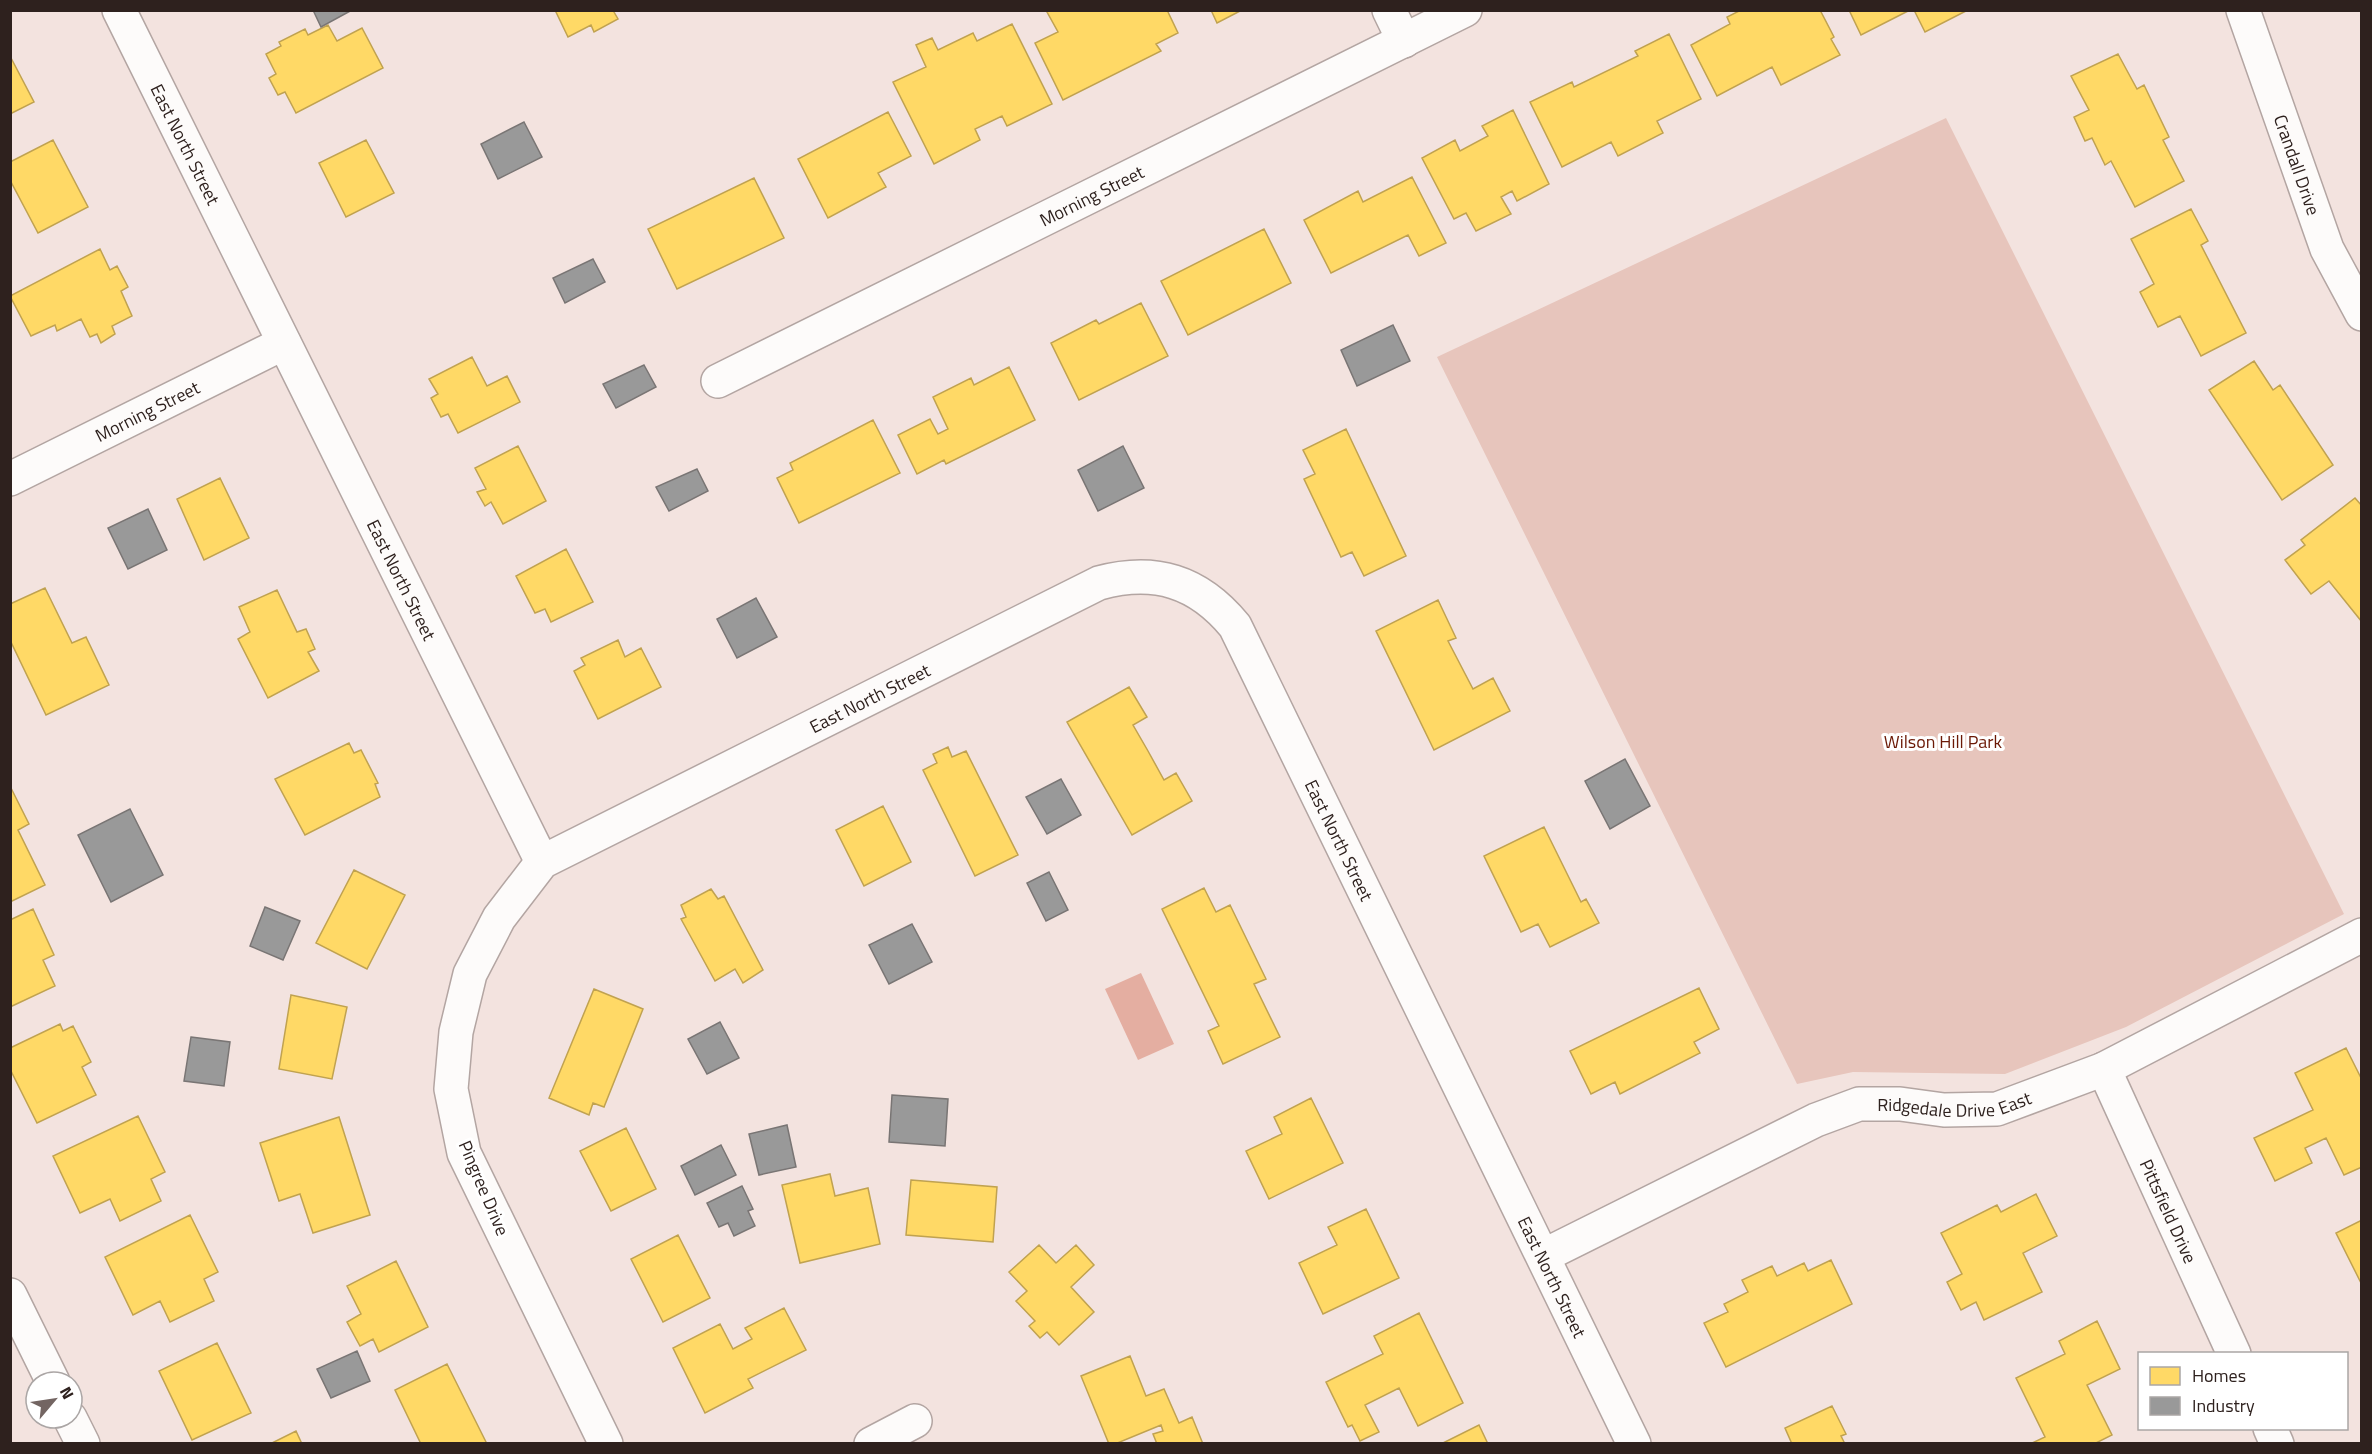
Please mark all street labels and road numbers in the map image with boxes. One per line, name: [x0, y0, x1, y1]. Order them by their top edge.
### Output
street label: East North Street: [144, 79, 227, 210]
street label: Crandall Drive: [2267, 111, 2328, 219]
street label: Morning Street: [1035, 158, 1149, 233]
street label: Morning Street: [90, 373, 205, 448]
street label: East North Street: [360, 515, 444, 645]
street label: East North Street: [805, 656, 935, 740]
street label: East North Street: [1298, 775, 1381, 906]
street label: Ridgedale Drive East: [1877, 1084, 2036, 1124]
street label: Pingree Drive: [452, 1136, 516, 1240]
street label: Pittsfield Drive: [2133, 1154, 2204, 1267]
street label: East North Street: [1511, 1212, 1594, 1343]

